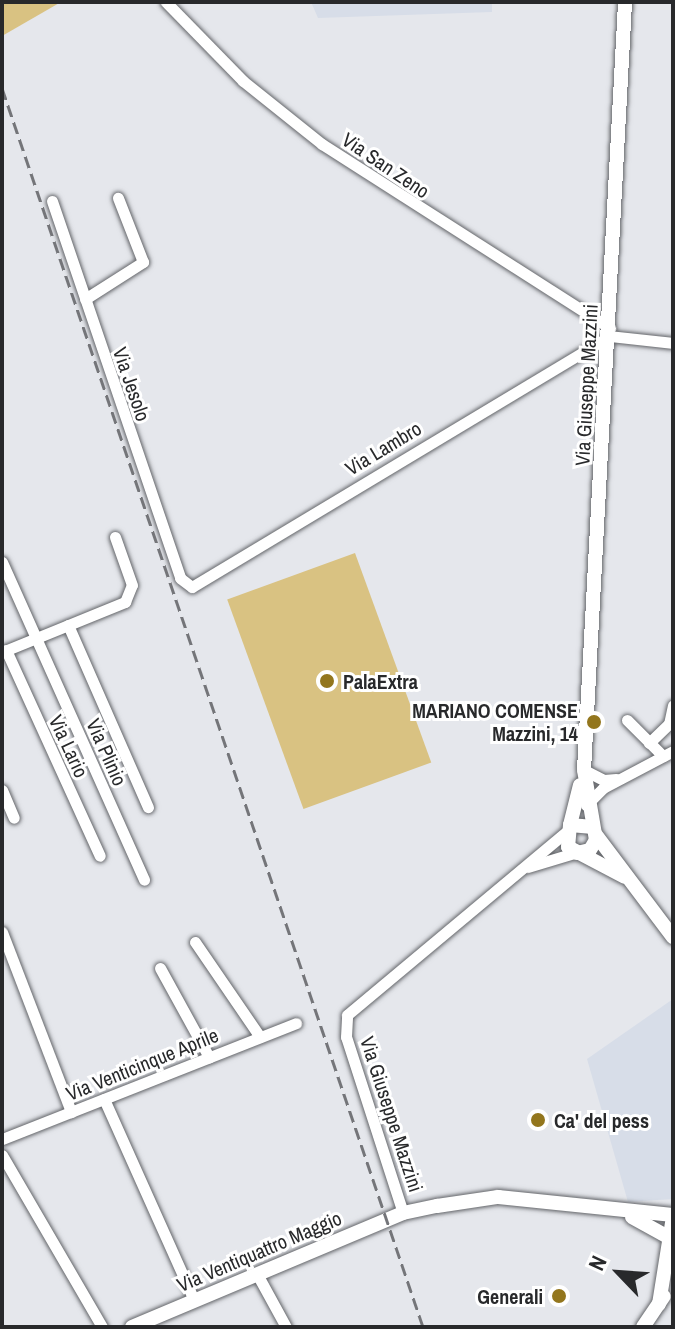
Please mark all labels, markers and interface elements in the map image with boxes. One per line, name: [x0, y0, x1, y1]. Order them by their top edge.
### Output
street label: Via San Zeno: [338, 127, 434, 203]
street label: Via Giuseppe Mazzini: [570, 303, 602, 467]
street label: Via Jesolo: [108, 344, 156, 424]
street label: Via Lambro: [341, 416, 425, 480]
place label: PalaExtra: [343, 669, 418, 693]
marker: PalaExtra: [318, 672, 336, 690]
place label: MARIANO COMENSE Mazzini, 14: [412, 698, 578, 745]
street label: Via Lario: [44, 711, 94, 781]
marker: MARIANO COMENSE Mazzini, 14: [585, 713, 603, 731]
street label: Via Plinio: [82, 715, 132, 789]
street label: Via Venticinque Aprile: [62, 1022, 222, 1106]
street label: Via Giuseppe Mazzini: [356, 1033, 428, 1195]
place label: Ca' del pess: [554, 1108, 649, 1132]
marker: Ca' del pess: [529, 1111, 547, 1129]
street label: Via Ventiquattro Maggio: [173, 1205, 345, 1297]
north arrow: [579, 1233, 659, 1313]
text: N: [581, 1251, 614, 1275]
place label: Generali: [477, 1284, 543, 1308]
marker: Generali: [550, 1287, 568, 1305]

